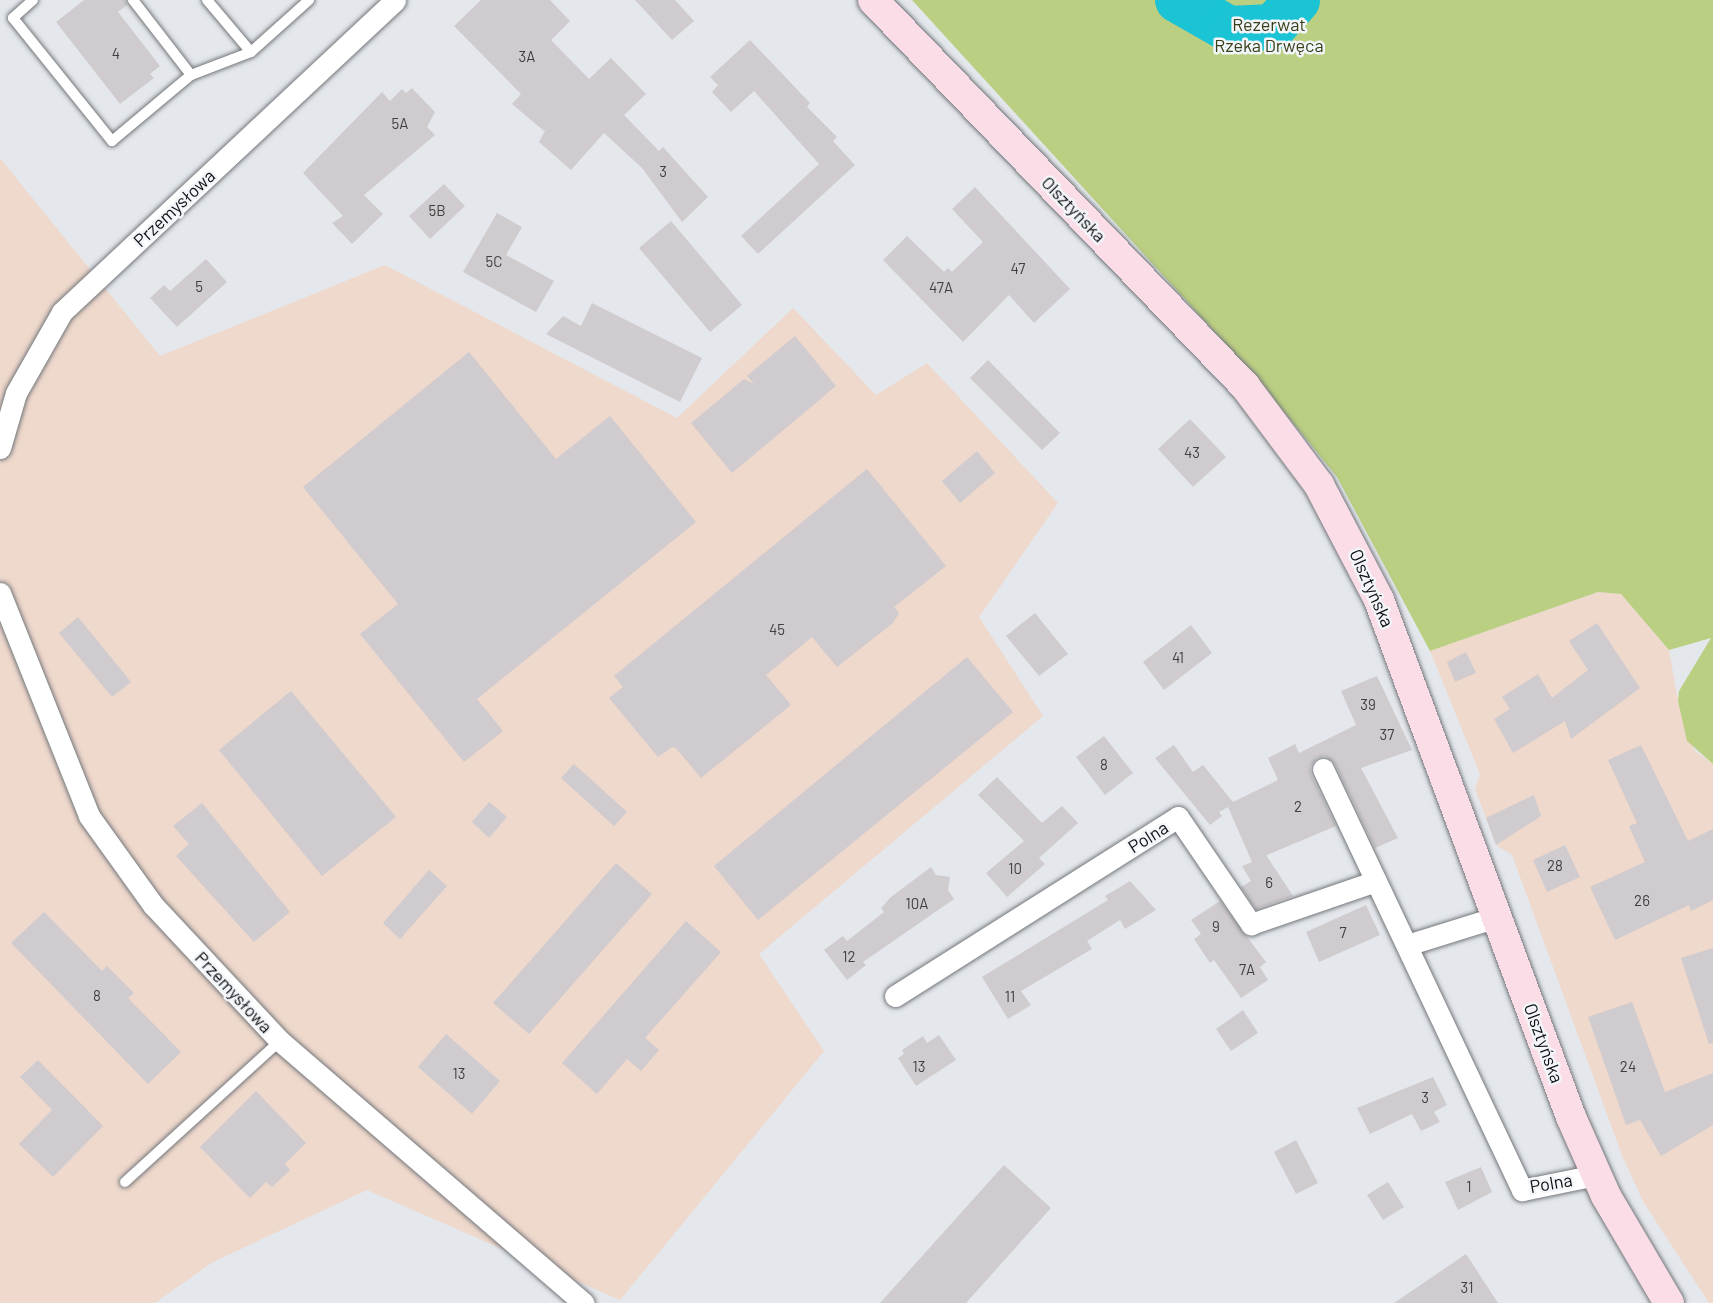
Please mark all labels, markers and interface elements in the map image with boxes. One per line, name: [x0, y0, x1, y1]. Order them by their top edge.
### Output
park label: Rezerwat Rzeka Drwęca: [1214, 14, 1324, 57]
house number: 4: [112, 45, 120, 63]
house number: 3A: [519, 48, 535, 66]
house number: 5A: [392, 115, 408, 133]
house number: 3: [659, 163, 667, 181]
street label: Przemysłowa: [129, 165, 219, 251]
street label: Olsztyńska: [1037, 172, 1111, 246]
house number: 5B: [428, 202, 446, 220]
house number: 5C: [486, 253, 502, 271]
house number: 47: [1011, 260, 1025, 278]
house number: 5: [195, 278, 203, 296]
house number: 47A: [929, 279, 953, 297]
house number: 43: [1184, 444, 1200, 462]
street label: Olsztyńska: [1345, 546, 1399, 630]
house number: 45: [769, 621, 785, 639]
house number: 41: [1172, 649, 1184, 667]
house number: 39: [1360, 696, 1376, 714]
house number: 37: [1380, 726, 1394, 744]
house number: 8: [1100, 756, 1108, 774]
house number: 2: [1294, 798, 1302, 816]
street label: Polna: [1124, 816, 1172, 858]
house number: 28: [1547, 857, 1563, 875]
house number: 10: [1008, 860, 1022, 878]
house number: 6: [1265, 874, 1273, 892]
house number: 26: [1634, 892, 1650, 910]
house number: 10A: [906, 895, 928, 913]
house number: 9: [1212, 918, 1220, 936]
house number: 7: [1339, 924, 1347, 942]
street label: Przemysłowa: [191, 947, 277, 1037]
house number: 12: [842, 948, 856, 966]
house number: 7A: [1239, 961, 1255, 979]
house number: 8: [93, 987, 101, 1005]
house number: 11: [1005, 988, 1015, 1006]
street label: Olsztyńska: [1520, 1000, 1568, 1086]
house number: 13: [913, 1058, 925, 1076]
house number: 24: [1620, 1058, 1636, 1076]
house number: 13: [453, 1065, 465, 1083]
house number: 3: [1421, 1089, 1429, 1107]
street label: Polna: [1528, 1169, 1574, 1197]
house number: 1: [1466, 1178, 1472, 1196]
house number: 31: [1461, 1279, 1473, 1297]

